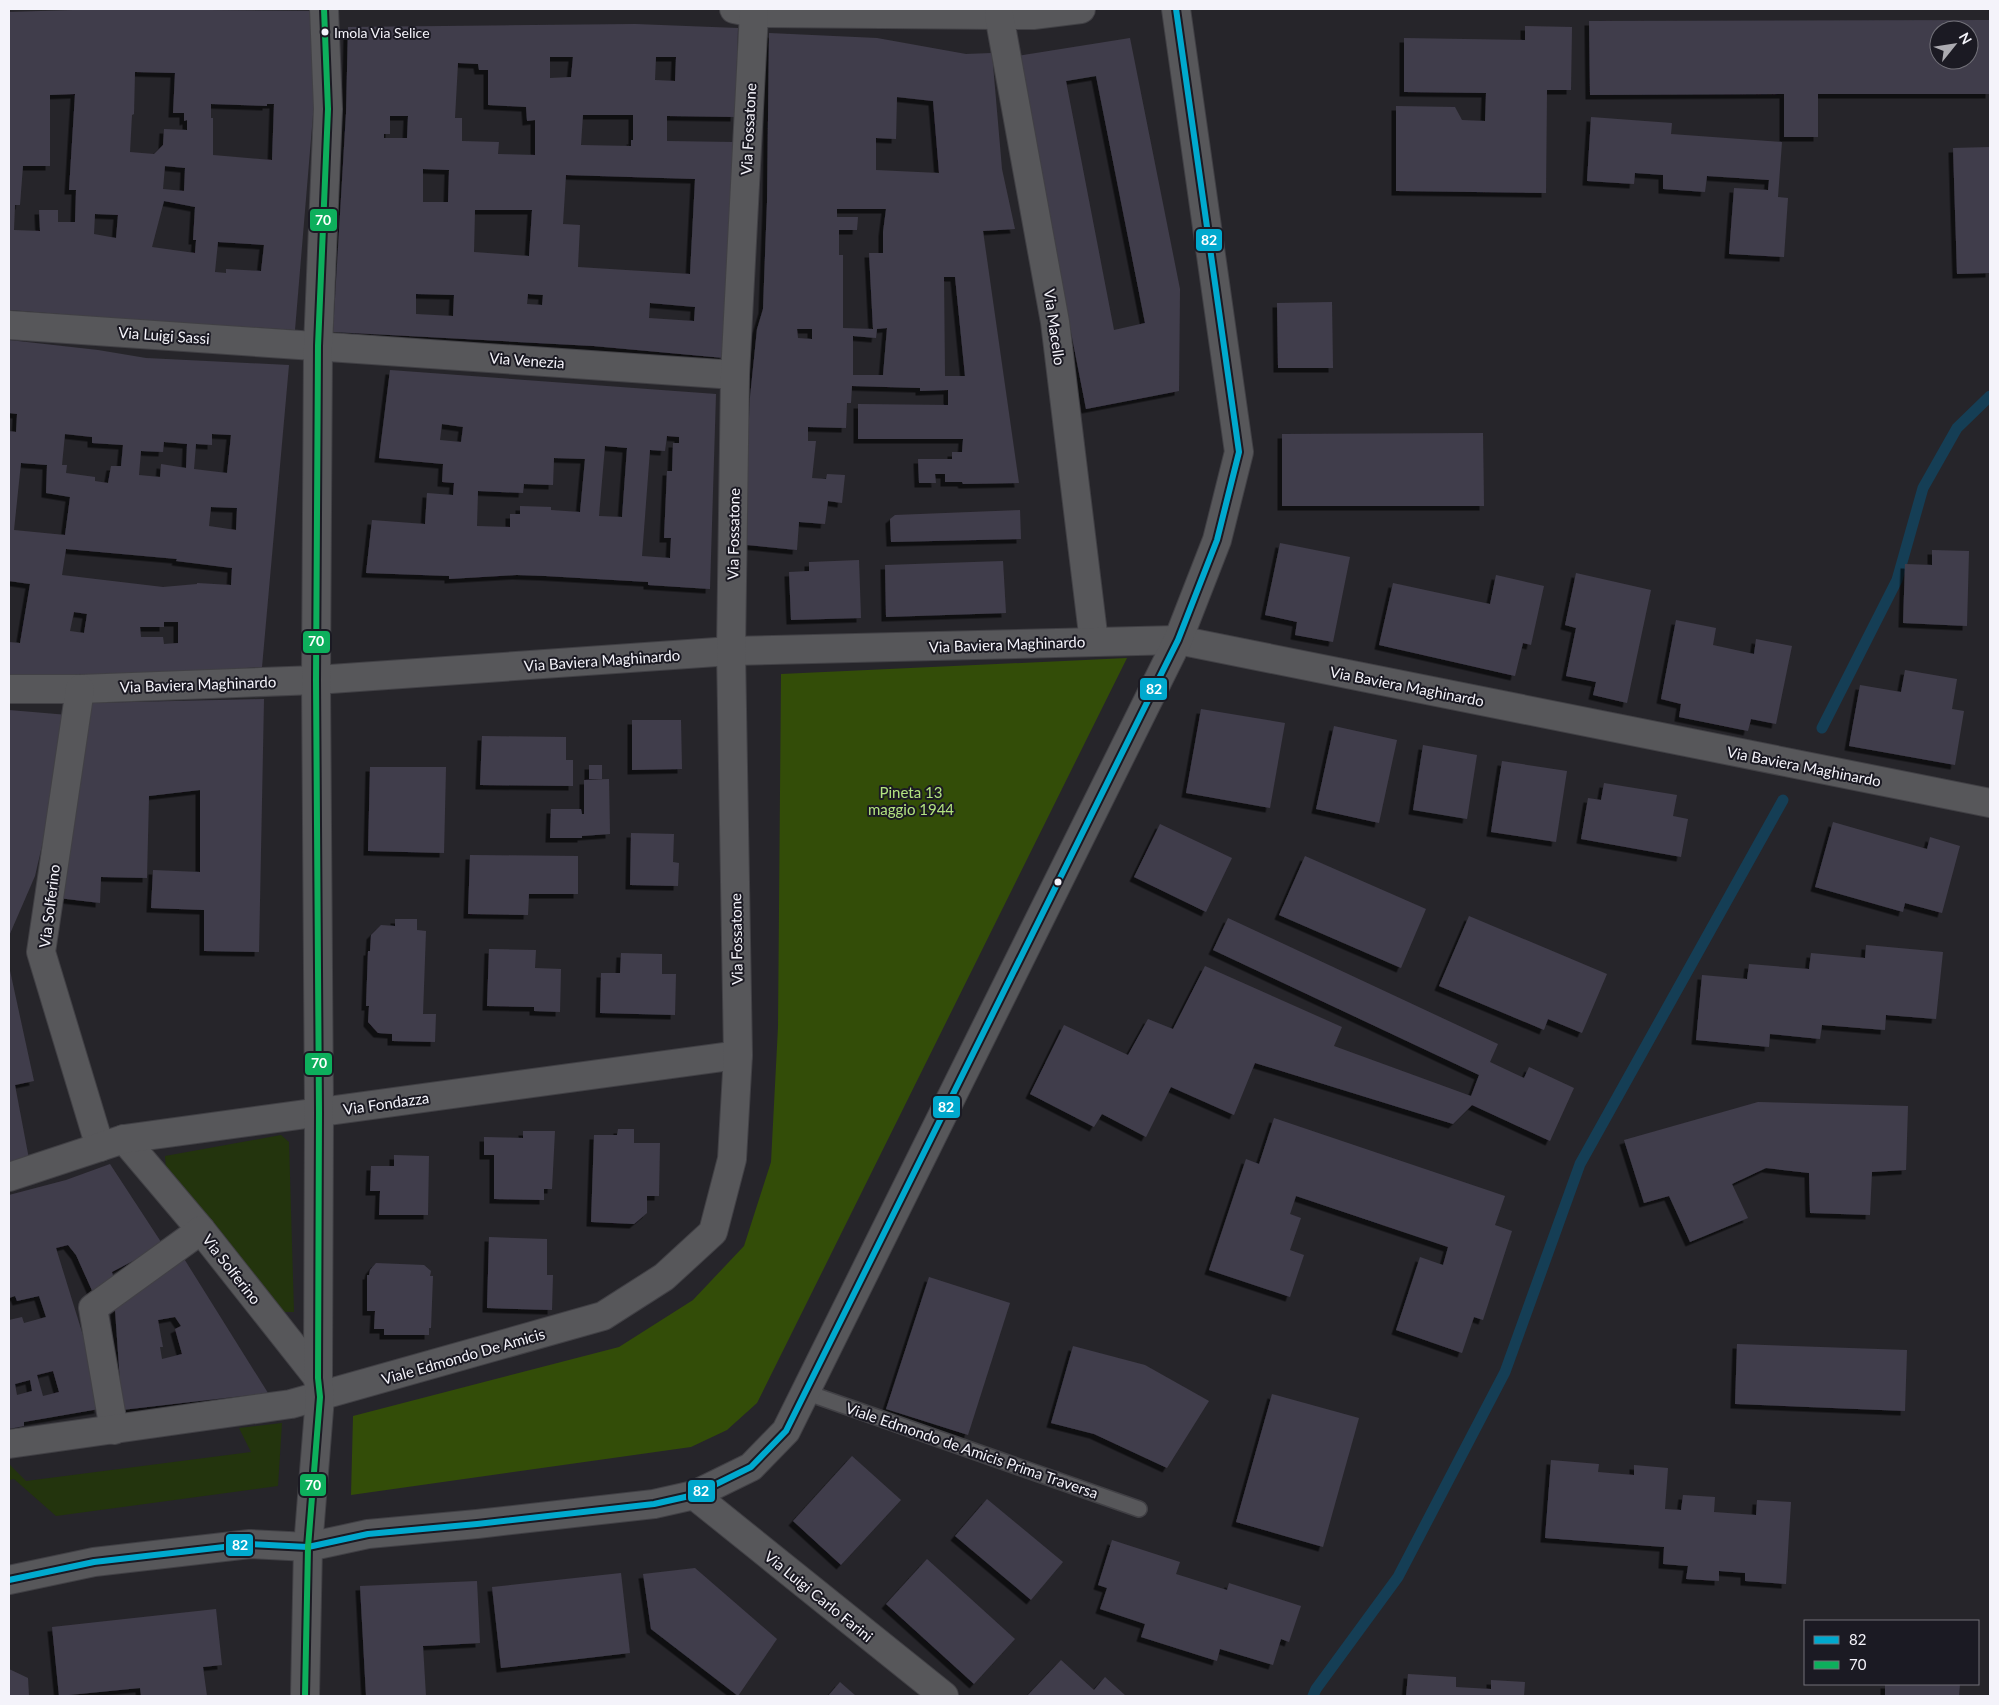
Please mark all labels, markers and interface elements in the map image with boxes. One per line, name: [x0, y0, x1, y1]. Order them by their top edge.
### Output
north arrow: [1929, 20, 1979, 70]
place label: Imola Via Selice: [334, 24, 430, 41]
marker: Imola Via Selice: [320, 27, 330, 37]
text: N: [1956, 29, 1976, 47]
street label: Via Fossatone: [737, 83, 759, 175]
line badge: 70: [309, 208, 338, 232]
text: 70: [315, 211, 331, 228]
line badge: 82: [1195, 228, 1223, 252]
text: 82: [1201, 231, 1217, 248]
street label: Via Macello: [1041, 288, 1069, 366]
street label: Via Luigi Sassi: [118, 323, 210, 347]
street label: Via Venezia: [489, 348, 565, 372]
street label: Via Fossatone: [723, 488, 743, 580]
line badge: 70: [302, 630, 331, 654]
text: 70: [308, 632, 324, 649]
street label: Via Baviera Maghinardo: [928, 632, 1086, 656]
street label: Via Baviera Maghinardo: [523, 646, 681, 674]
street label: Via Baviera Maghinardo: [1328, 662, 1486, 710]
street label: Via Baviera Maghinardo: [119, 672, 277, 696]
line badge: 82: [1139, 677, 1168, 701]
text: 82: [1146, 680, 1162, 697]
street label: Via Baviera Maghinardo: [1725, 742, 1883, 790]
park label: Pineta 13 maggio 1944: [868, 783, 954, 818]
street label: Via Solferino: [35, 863, 63, 949]
unlabelled marker: [1053, 877, 1063, 887]
street label: Via Fossatone: [726, 893, 746, 985]
line badge: 70: [304, 1052, 333, 1076]
text: 70: [311, 1054, 327, 1071]
street label: Via Fondazza: [342, 1088, 430, 1118]
line badge: 82: [932, 1095, 961, 1119]
text: 82: [938, 1098, 954, 1115]
street label: Via Solferino: [199, 1230, 265, 1308]
street label: Viale Edmondo De Amicis: [379, 1324, 547, 1388]
street label: Viale Edmondo de Amicis Prima Traversa: [843, 1398, 1101, 1502]
line badge: 70: [299, 1473, 327, 1497]
text: 70: [305, 1476, 321, 1493]
line badge: 82: [687, 1479, 716, 1503]
text: 82: [693, 1482, 709, 1499]
line badge: 82: [225, 1533, 254, 1557]
text: 82: [232, 1536, 248, 1553]
street label: Via Luigi Carlo Farini: [761, 1547, 877, 1645]
legend: [1804, 1620, 1979, 1685]
text: 82: [1849, 1630, 1866, 1648]
text: 70: [1849, 1655, 1867, 1673]

